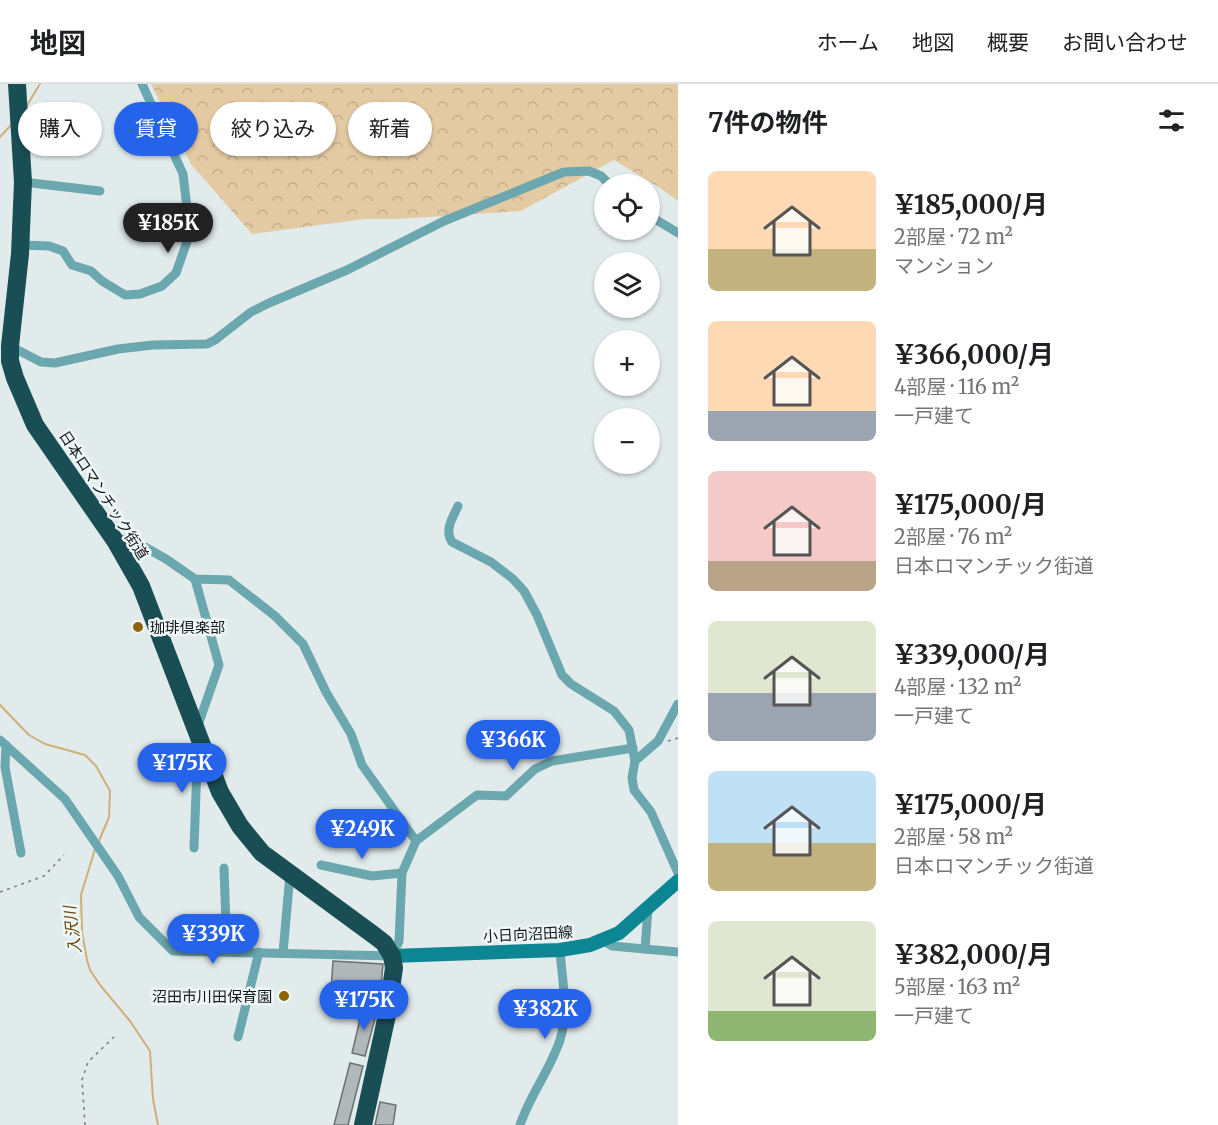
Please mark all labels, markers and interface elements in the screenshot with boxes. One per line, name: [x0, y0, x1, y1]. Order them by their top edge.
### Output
text: 地図: [30, 25, 86, 61]
text: ホーム: [817, 29, 879, 56]
text: 地図: [912, 29, 954, 56]
text: 概要: [987, 29, 1029, 56]
text: お問い合わせ: [1062, 29, 1188, 56]
chip: 購入: [18, 102, 102, 156]
chip: 賃貸: [114, 102, 198, 156]
chip: 絞り込み: [210, 102, 336, 156]
chip: 新着: [348, 102, 432, 156]
icon: filters: [1155, 104, 1188, 137]
text: 7件の物件: [708, 106, 828, 139]
map controls: [594, 174, 660, 474]
button: locate: [594, 174, 660, 240]
text: ¥185,000/月: [894, 188, 1048, 221]
icon: home: [756, 195, 828, 267]
pin: ¥185K: [126, 203, 210, 254]
text: ¥185K: [137, 210, 199, 235]
text: 2部屋 · 72 m²: [894, 224, 1013, 249]
button: layers: [594, 252, 660, 318]
text: マンション: [894, 253, 994, 278]
button: +: [594, 330, 660, 396]
text: ¥366,000/月: [894, 338, 1054, 371]
icon: home: [756, 345, 828, 417]
text: 4部屋 · 116 m²: [894, 374, 1019, 399]
text: 一戸建て: [894, 403, 974, 428]
button: −: [594, 408, 660, 474]
street label: 日本ロマンチック街道: [55, 427, 153, 563]
text: ¥175,000/月: [894, 488, 1047, 521]
icon: home: [756, 495, 828, 567]
text: 2部屋 · 76 m²: [894, 524, 1012, 549]
text: 日本ロマンチック街道: [894, 553, 1094, 578]
place label: 珈琲倶楽部: [150, 618, 225, 637]
marker: 珈琲倶楽部: [131, 620, 145, 634]
text: ¥339,000/月: [894, 638, 1050, 671]
icon: home: [756, 645, 828, 717]
text: 4部屋 · 132 m²: [894, 674, 1021, 699]
text: 一戸建て: [894, 703, 974, 728]
pin: ¥366K: [471, 720, 555, 771]
text: ¥366K: [480, 727, 546, 752]
pin: ¥175K: [140, 743, 224, 794]
text: ¥175K: [151, 750, 213, 775]
text: ¥175,000/月: [894, 788, 1047, 821]
icon: home: [756, 795, 828, 867]
pin: ¥249K: [320, 809, 404, 860]
text: ¥249K: [330, 816, 394, 841]
text: 2部屋 · 58 m²: [894, 824, 1013, 849]
text: 日本ロマンチック街道: [894, 853, 1094, 878]
water label: 入沢川: [59, 903, 85, 955]
pin: ¥339K: [171, 914, 255, 965]
text: ¥339K: [181, 921, 245, 946]
street label: 小日向沼田線: [483, 922, 573, 946]
text: ¥382,000/月: [894, 938, 1053, 971]
icon: home: [756, 945, 828, 1017]
text: 5部屋 · 163 m²: [894, 974, 1020, 999]
pin: ¥175K: [322, 980, 406, 1031]
place label: 沼田市川田保育園: [152, 987, 272, 1006]
text: ¥175K: [333, 987, 395, 1012]
marker: 沼田市川田保育園: [277, 989, 291, 1003]
pin: ¥382K: [503, 989, 587, 1040]
text: ¥382K: [512, 996, 578, 1021]
text: 一戸建て: [894, 1003, 974, 1028]

